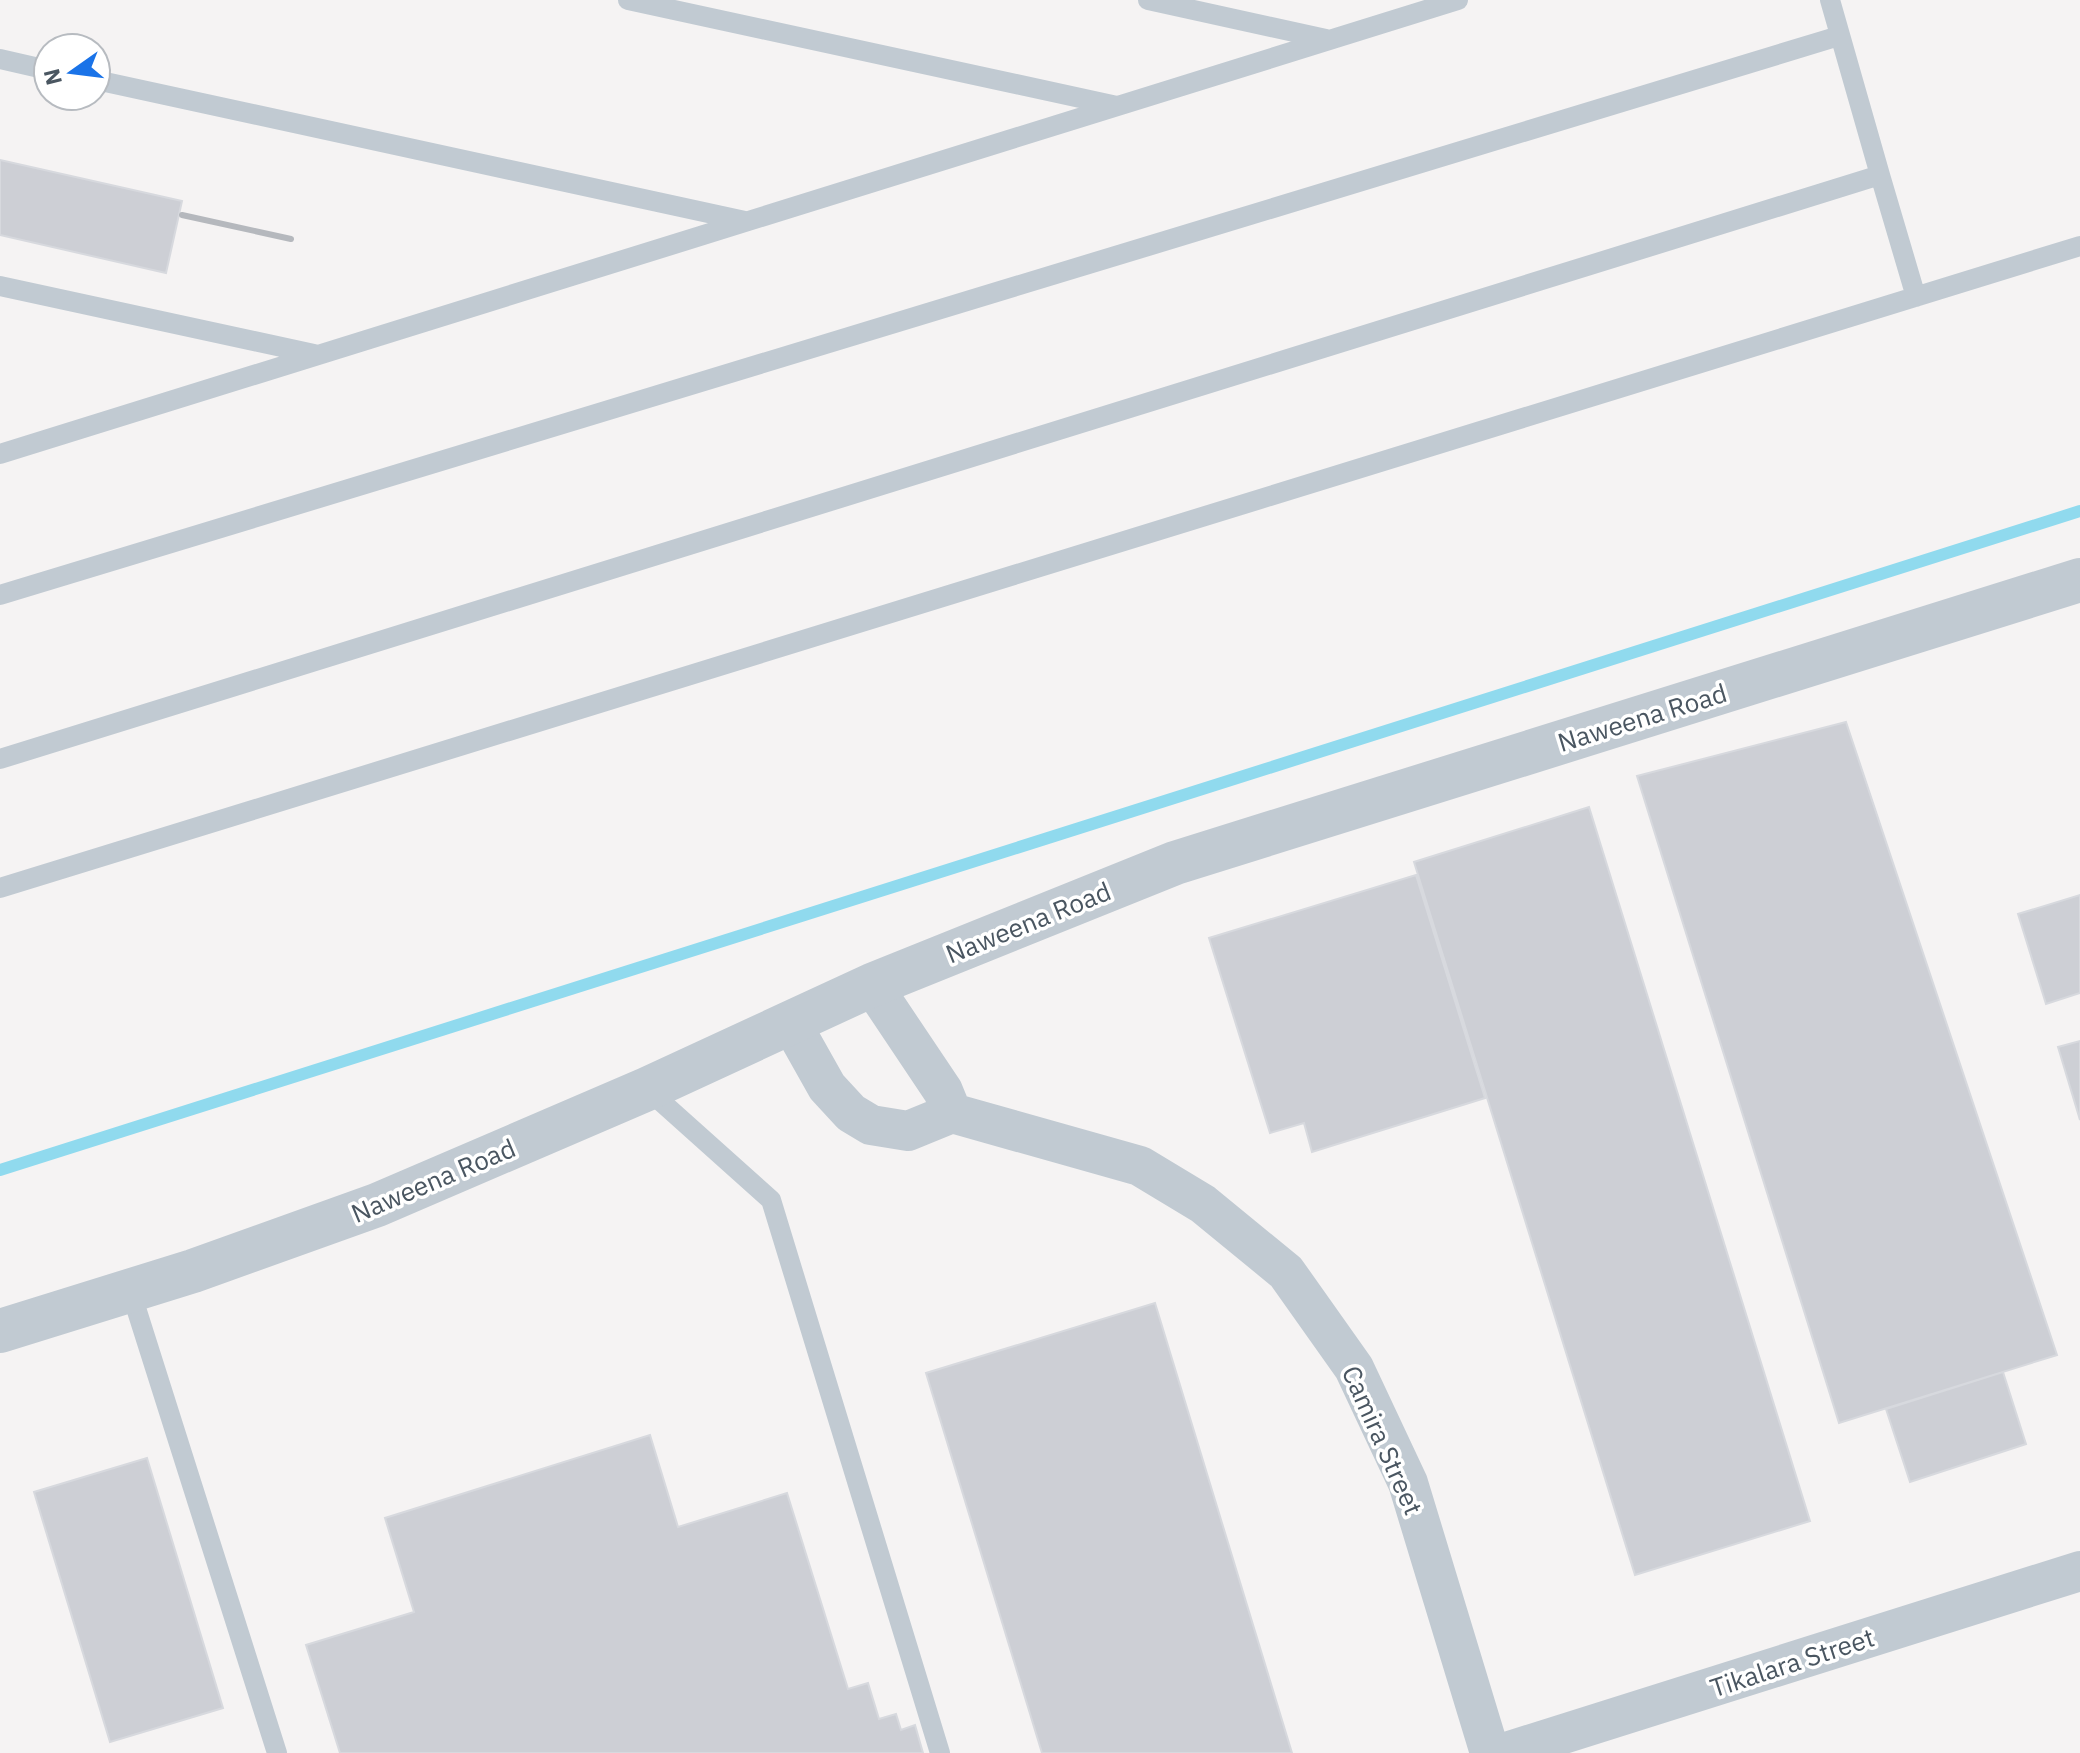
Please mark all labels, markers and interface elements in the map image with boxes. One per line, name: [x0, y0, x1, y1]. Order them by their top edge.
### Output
north arrow: [32, 32, 112, 112]
text: N: [36, 66, 68, 88]
street label: Naweena Road: [1553, 675, 1731, 759]
street label: Naweena Road: [940, 873, 1116, 971]
street label: Naweena Road: [346, 1130, 520, 1230]
street label: Camira Street: [1335, 1360, 1431, 1520]
street label: Tikalara Street: [1706, 1619, 1878, 1705]

